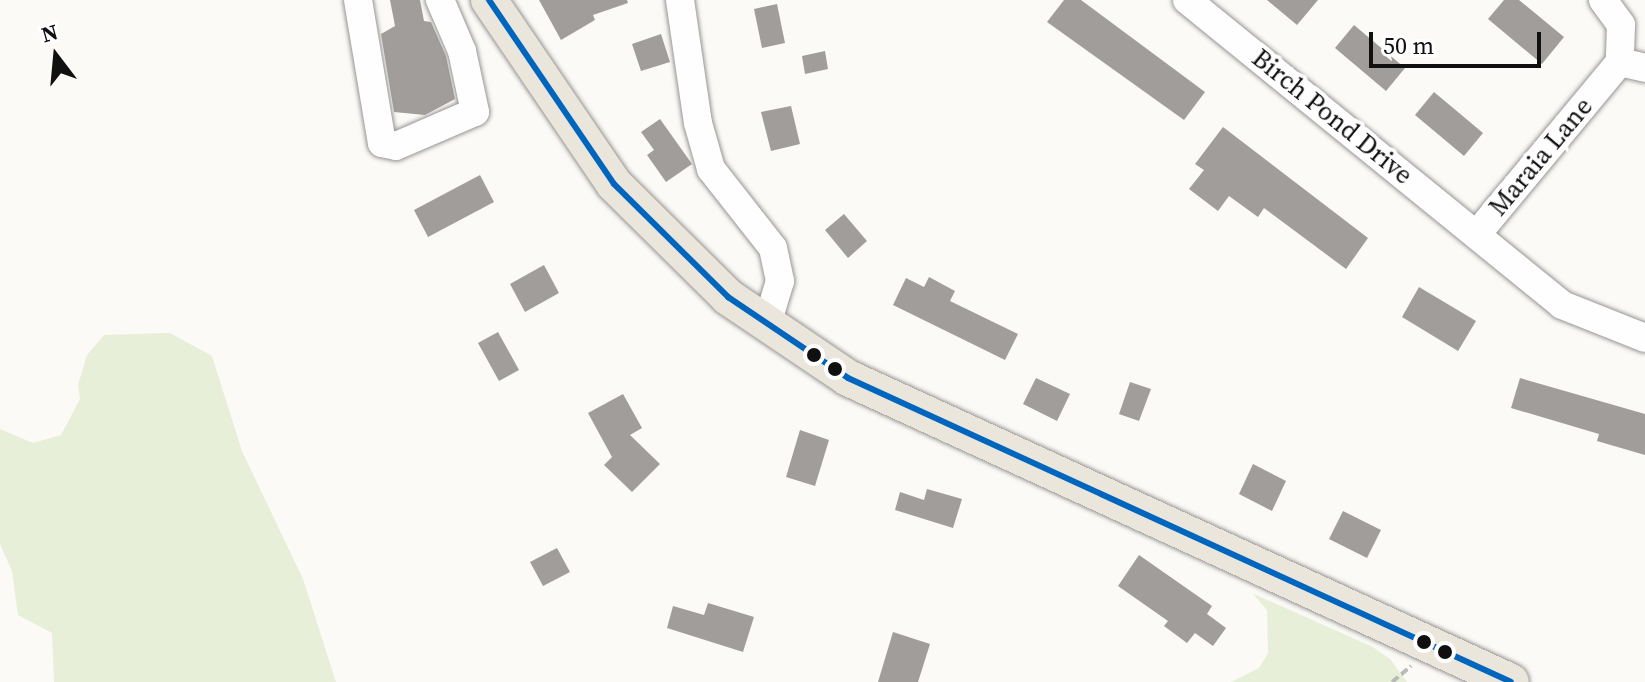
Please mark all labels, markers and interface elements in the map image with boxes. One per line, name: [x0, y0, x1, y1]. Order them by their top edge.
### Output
north arrow: [16, 16, 96, 96]
text: N: [38, 16, 61, 50]
scale bar: [1373, 16, 1545, 66]
text: 50 m: [1383, 29, 1434, 62]
street label: Birch Pond Drive: [1246, 43, 1418, 191]
street label: Maraia Lane: [1483, 92, 1599, 222]
unlabelled marker: [806, 347, 822, 363]
unlabelled marker: [827, 361, 843, 377]
unlabelled marker: [1416, 634, 1432, 650]
unlabelled marker: [1437, 644, 1453, 660]

